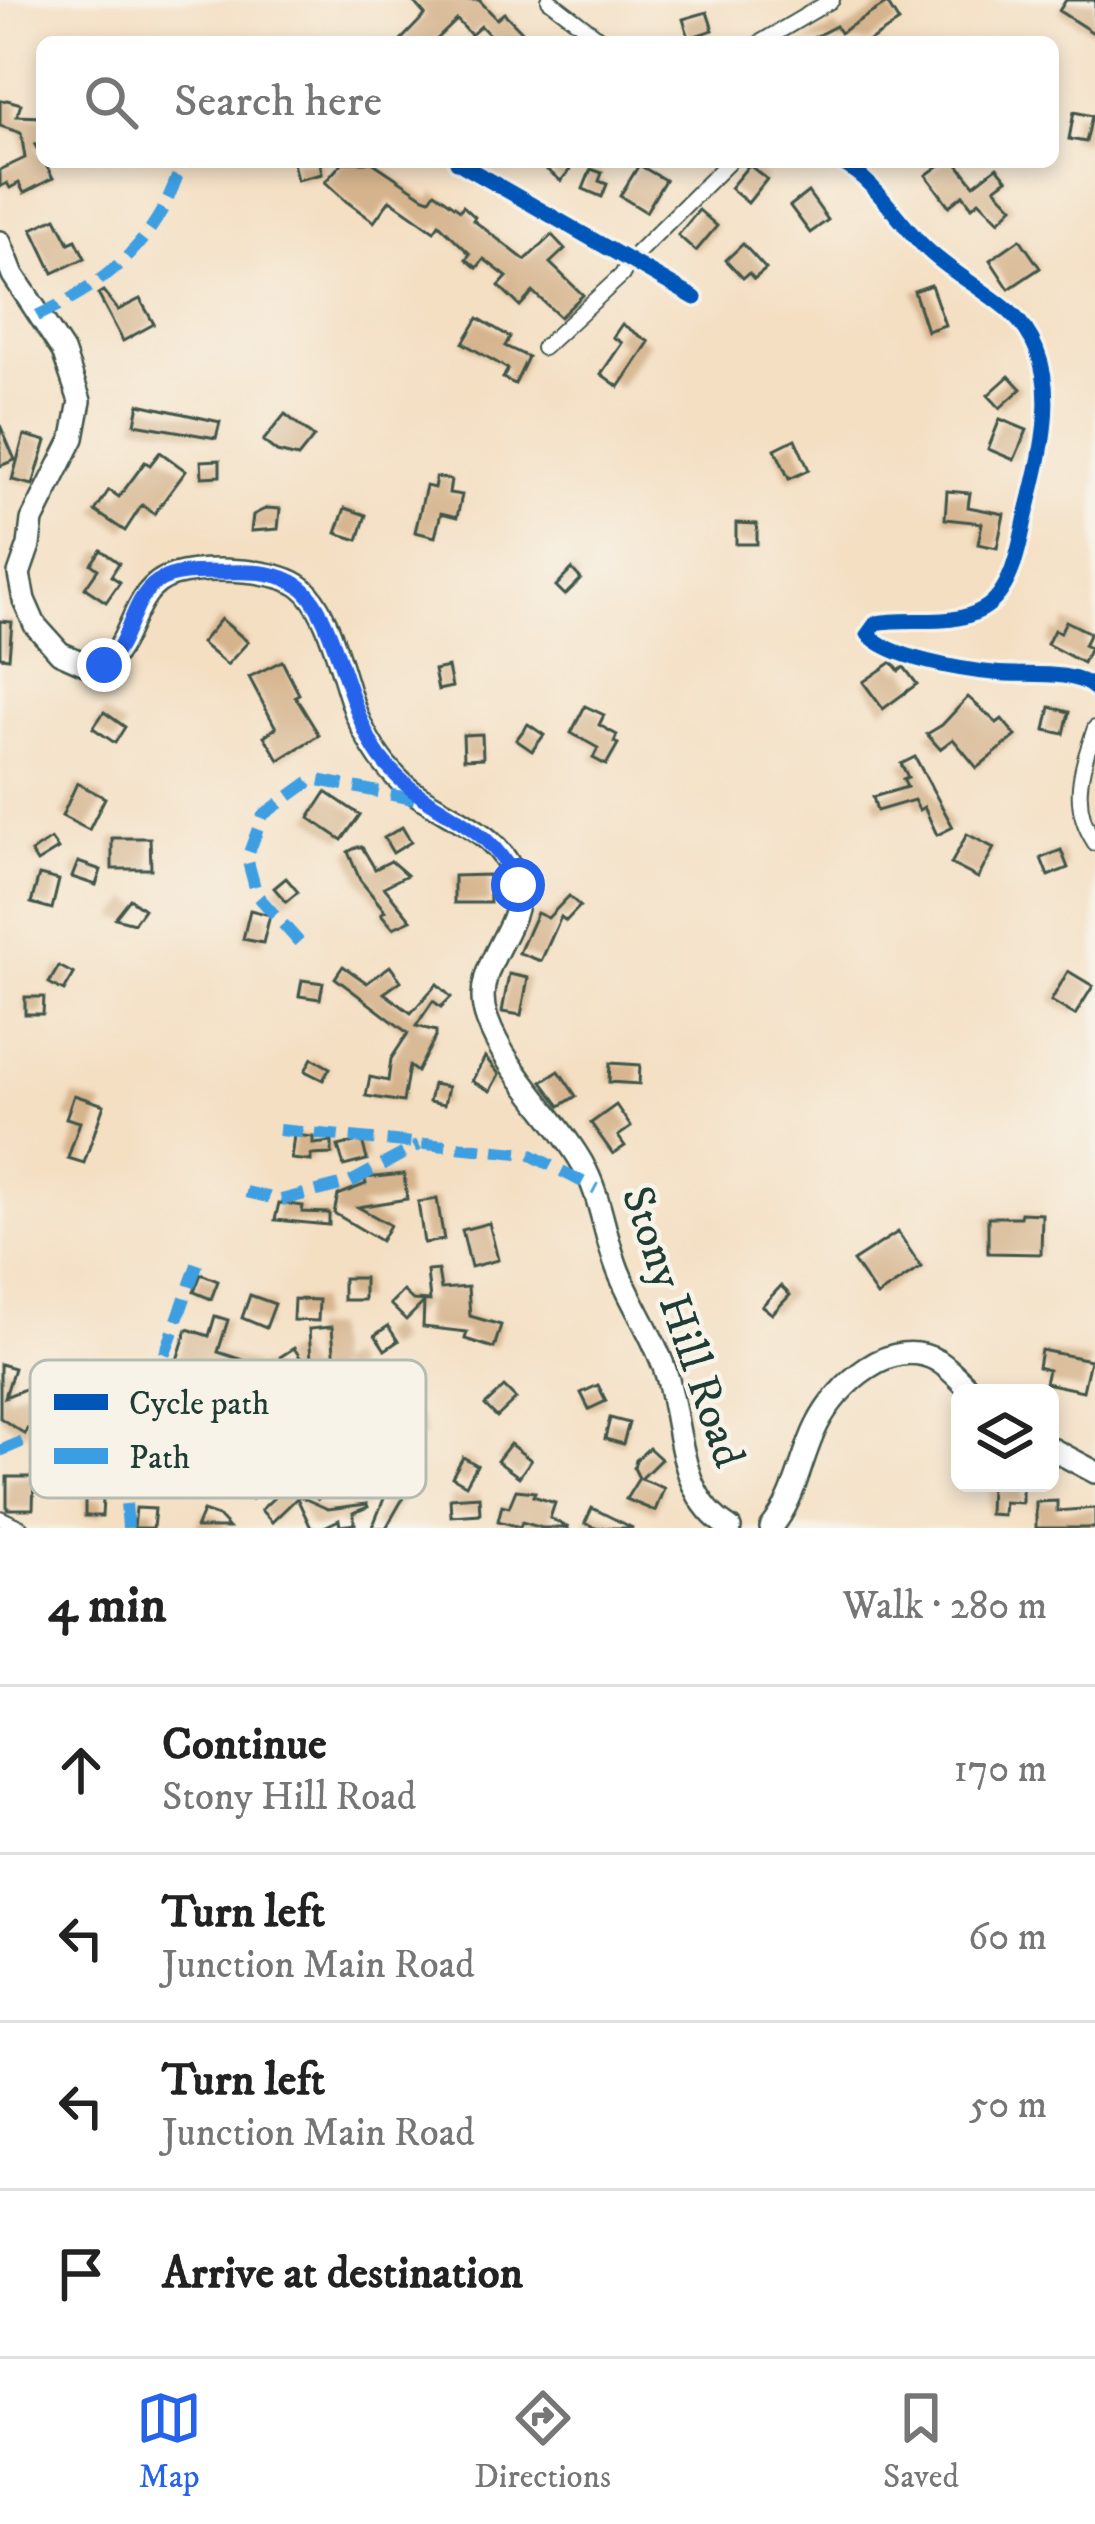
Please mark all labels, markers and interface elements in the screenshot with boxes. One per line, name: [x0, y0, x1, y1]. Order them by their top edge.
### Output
search box: [36, 36, 1059, 168]
icon: search: [78, 69, 144, 135]
text: Search here: [174, 74, 382, 130]
route end: [77, 638, 131, 692]
route start: [491, 858, 545, 912]
street label: Stony Hill Road: [608, 1179, 756, 1475]
legend: [30, 1360, 426, 1498]
text: Cycle path: [129, 1384, 269, 1425]
map controls: [951, 1384, 1059, 1492]
button: layers: [951, 1384, 1059, 1492]
text: Path: [129, 1438, 190, 1479]
text: 4 min: [48, 1574, 166, 1638]
text: Walk · 280 m: [843, 1582, 1047, 1631]
text: Continue: [162, 1717, 327, 1773]
icon: ahead: [48, 1737, 114, 1803]
text: 170 m: [953, 1745, 1047, 1794]
text: Stony Hill Road: [162, 1773, 416, 1822]
text: Turn left: [162, 1885, 325, 1941]
icon: left: [48, 1905, 114, 1971]
text: 60 m: [968, 1913, 1047, 1962]
text: Junction Main Road: [162, 1941, 475, 1990]
text: Turn left: [162, 2053, 325, 2109]
icon: left: [48, 2073, 114, 2139]
text: 50 m: [969, 2081, 1047, 2130]
text: Junction Main Road: [162, 2109, 475, 2158]
icon: arrive: [48, 2241, 114, 2307]
text: Arrive at destination: [162, 2246, 523, 2302]
tab: Map: [136, 2385, 202, 2498]
tab: Directions: [474, 2385, 611, 2498]
tab: Saved: [883, 2385, 959, 2498]

